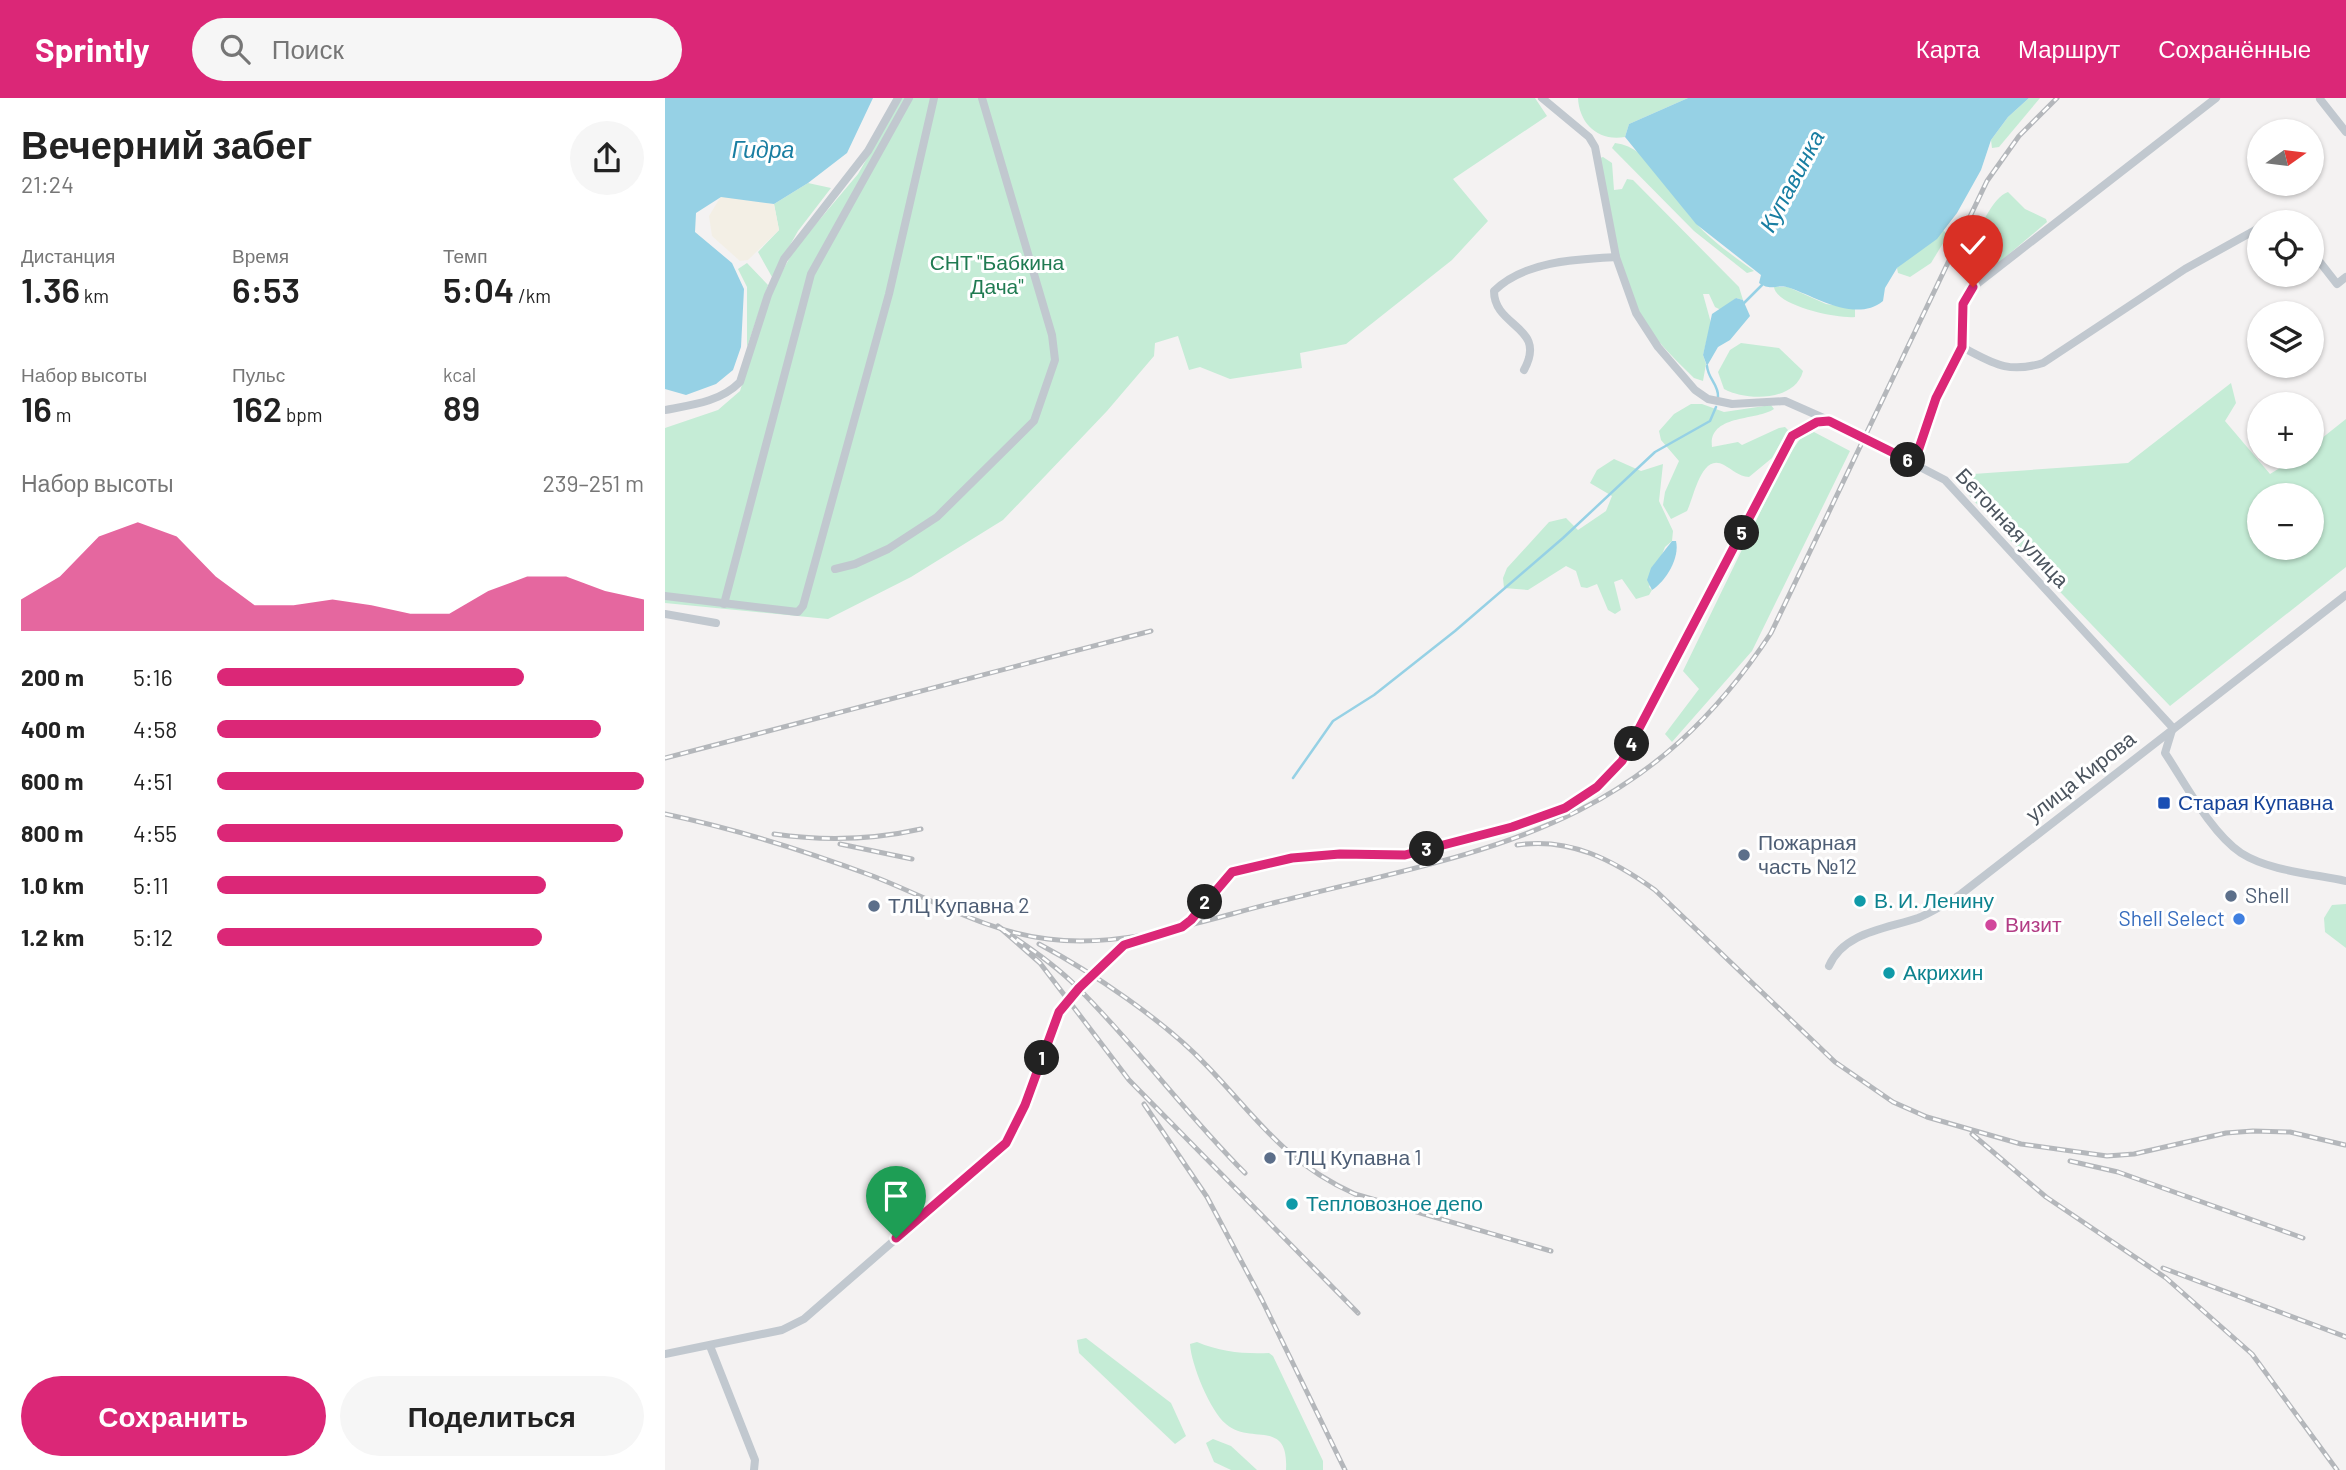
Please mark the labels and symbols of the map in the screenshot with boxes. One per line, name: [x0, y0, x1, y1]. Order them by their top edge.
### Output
north arrow: [2247, 119, 2324, 196]
water label: Купавинка: [1753, 125, 1830, 236]
water label: Гидра: [732, 135, 794, 163]
pin: [1943, 215, 2003, 287]
park label: СНТ "Бабкина Дача": [930, 249, 1065, 298]
pin: 6: [1891, 442, 1925, 478]
street label: Бетонная улица: [1951, 462, 2075, 592]
pin: 5: [1725, 516, 1759, 550]
street label: улица Кирова: [2020, 725, 2140, 826]
pin: 4: [1615, 726, 1649, 762]
place label: Старая Купавна: [2178, 789, 2334, 814]
marker: Старая Купавна: [2156, 795, 2172, 811]
place label: Пожарная часть №12: [1758, 829, 1857, 878]
pin: 3: [1409, 832, 1445, 866]
marker: Пожарная часть №12: [1736, 847, 1752, 863]
place label: Shell: [2245, 882, 2289, 907]
pin: 2: [1187, 884, 1223, 920]
place label: В. И. Ленину: [1874, 887, 1995, 912]
marker: Shell: [2223, 888, 2239, 904]
place label: ТЛЦ Купавна 2: [888, 892, 1030, 917]
marker: В. И. Ленину: [1852, 893, 1868, 909]
marker: ТЛЦ Купавна 2: [866, 898, 882, 914]
place label: Shell Select: [2118, 905, 2225, 930]
place label: Визит: [2005, 911, 2062, 936]
marker: Shell Select: [2231, 911, 2247, 927]
marker: Визит: [1983, 917, 1999, 933]
place label: Акрихин: [1903, 959, 1983, 984]
marker: Акрихин: [1881, 965, 1897, 981]
pin: 1: [1025, 1040, 1059, 1076]
place label: ТЛЦ Купавна 1: [1284, 1144, 1422, 1169]
marker: ТЛЦ Купавна 1: [1262, 1150, 1278, 1166]
pin: [866, 1166, 926, 1238]
place label: Тепловозное депо: [1306, 1190, 1483, 1215]
marker: Тепловозное депо: [1284, 1196, 1300, 1212]

